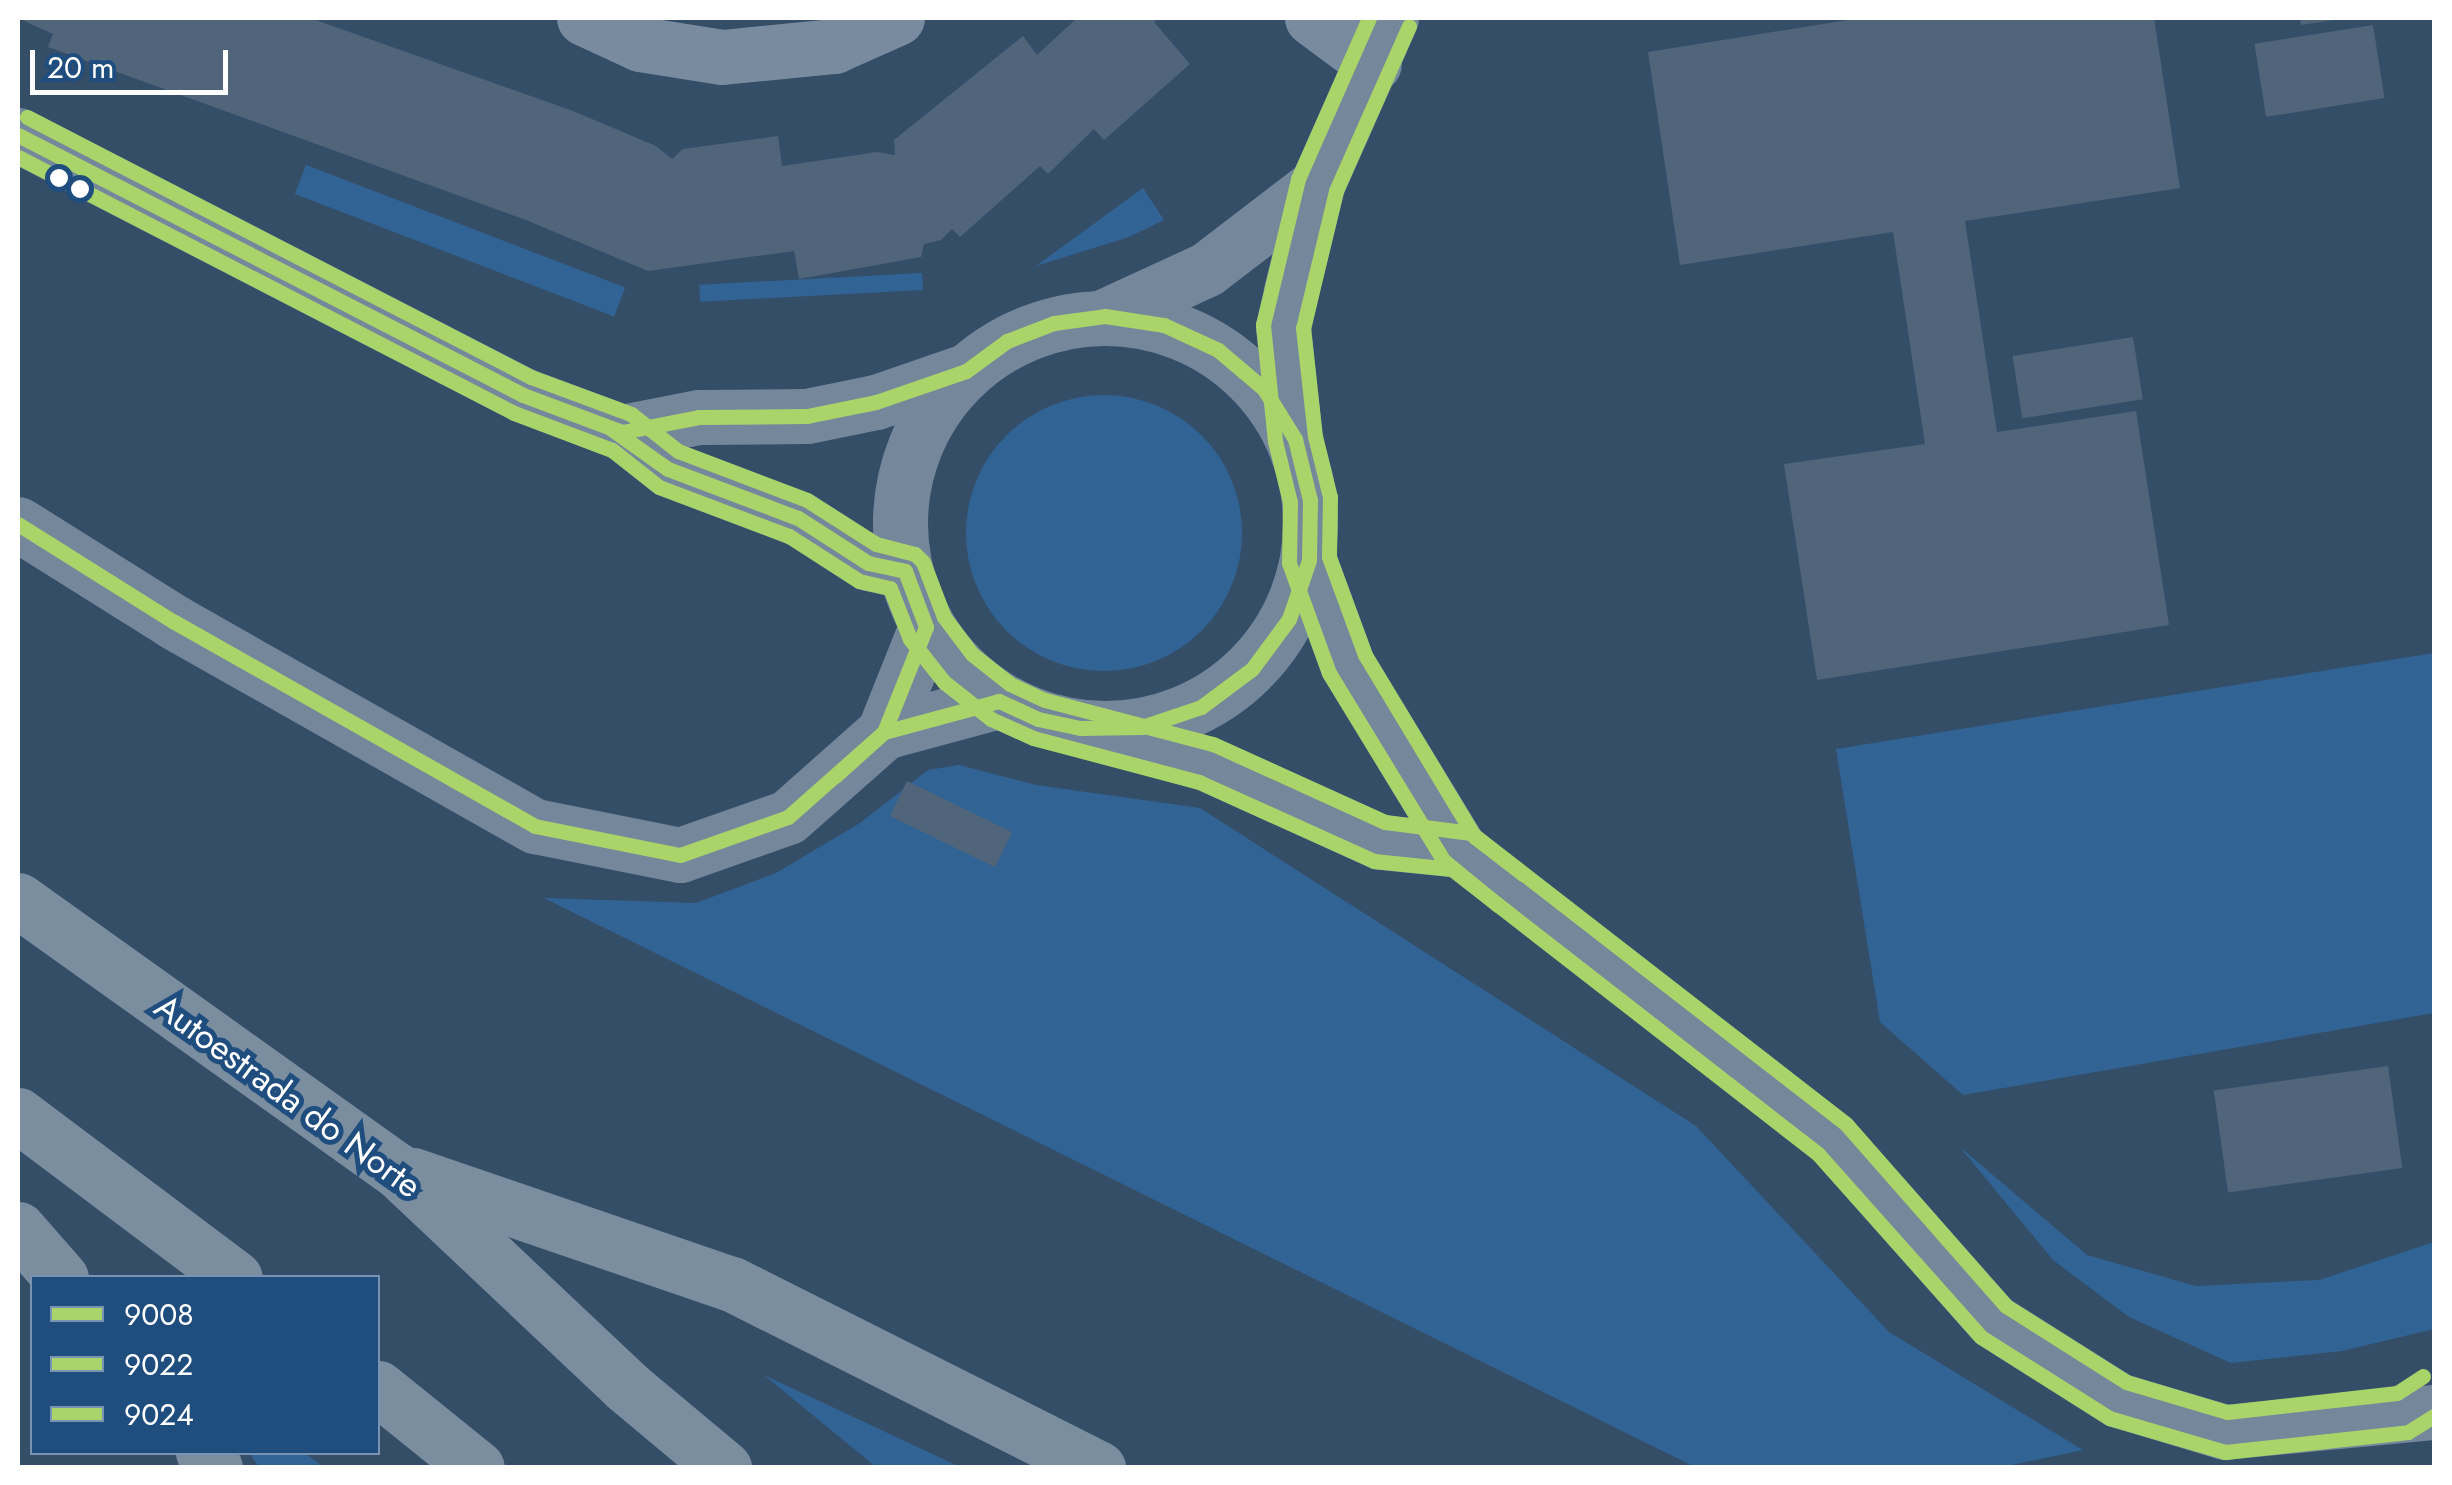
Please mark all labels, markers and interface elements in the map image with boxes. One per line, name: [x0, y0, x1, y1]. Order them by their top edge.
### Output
scale bar: [35, 30, 232, 92]
text: 20 m: [47, 46, 114, 89]
unlabelled marker: [49, 168, 69, 188]
unlabelled marker: [70, 179, 90, 199]
street label: Autoestrada do Norte: [147, 985, 429, 1207]
legend: [30, 1275, 380, 1455]
text: 9008: [124, 1293, 194, 1336]
text: 9022: [124, 1343, 193, 1386]
text: 9024: [124, 1393, 194, 1436]

